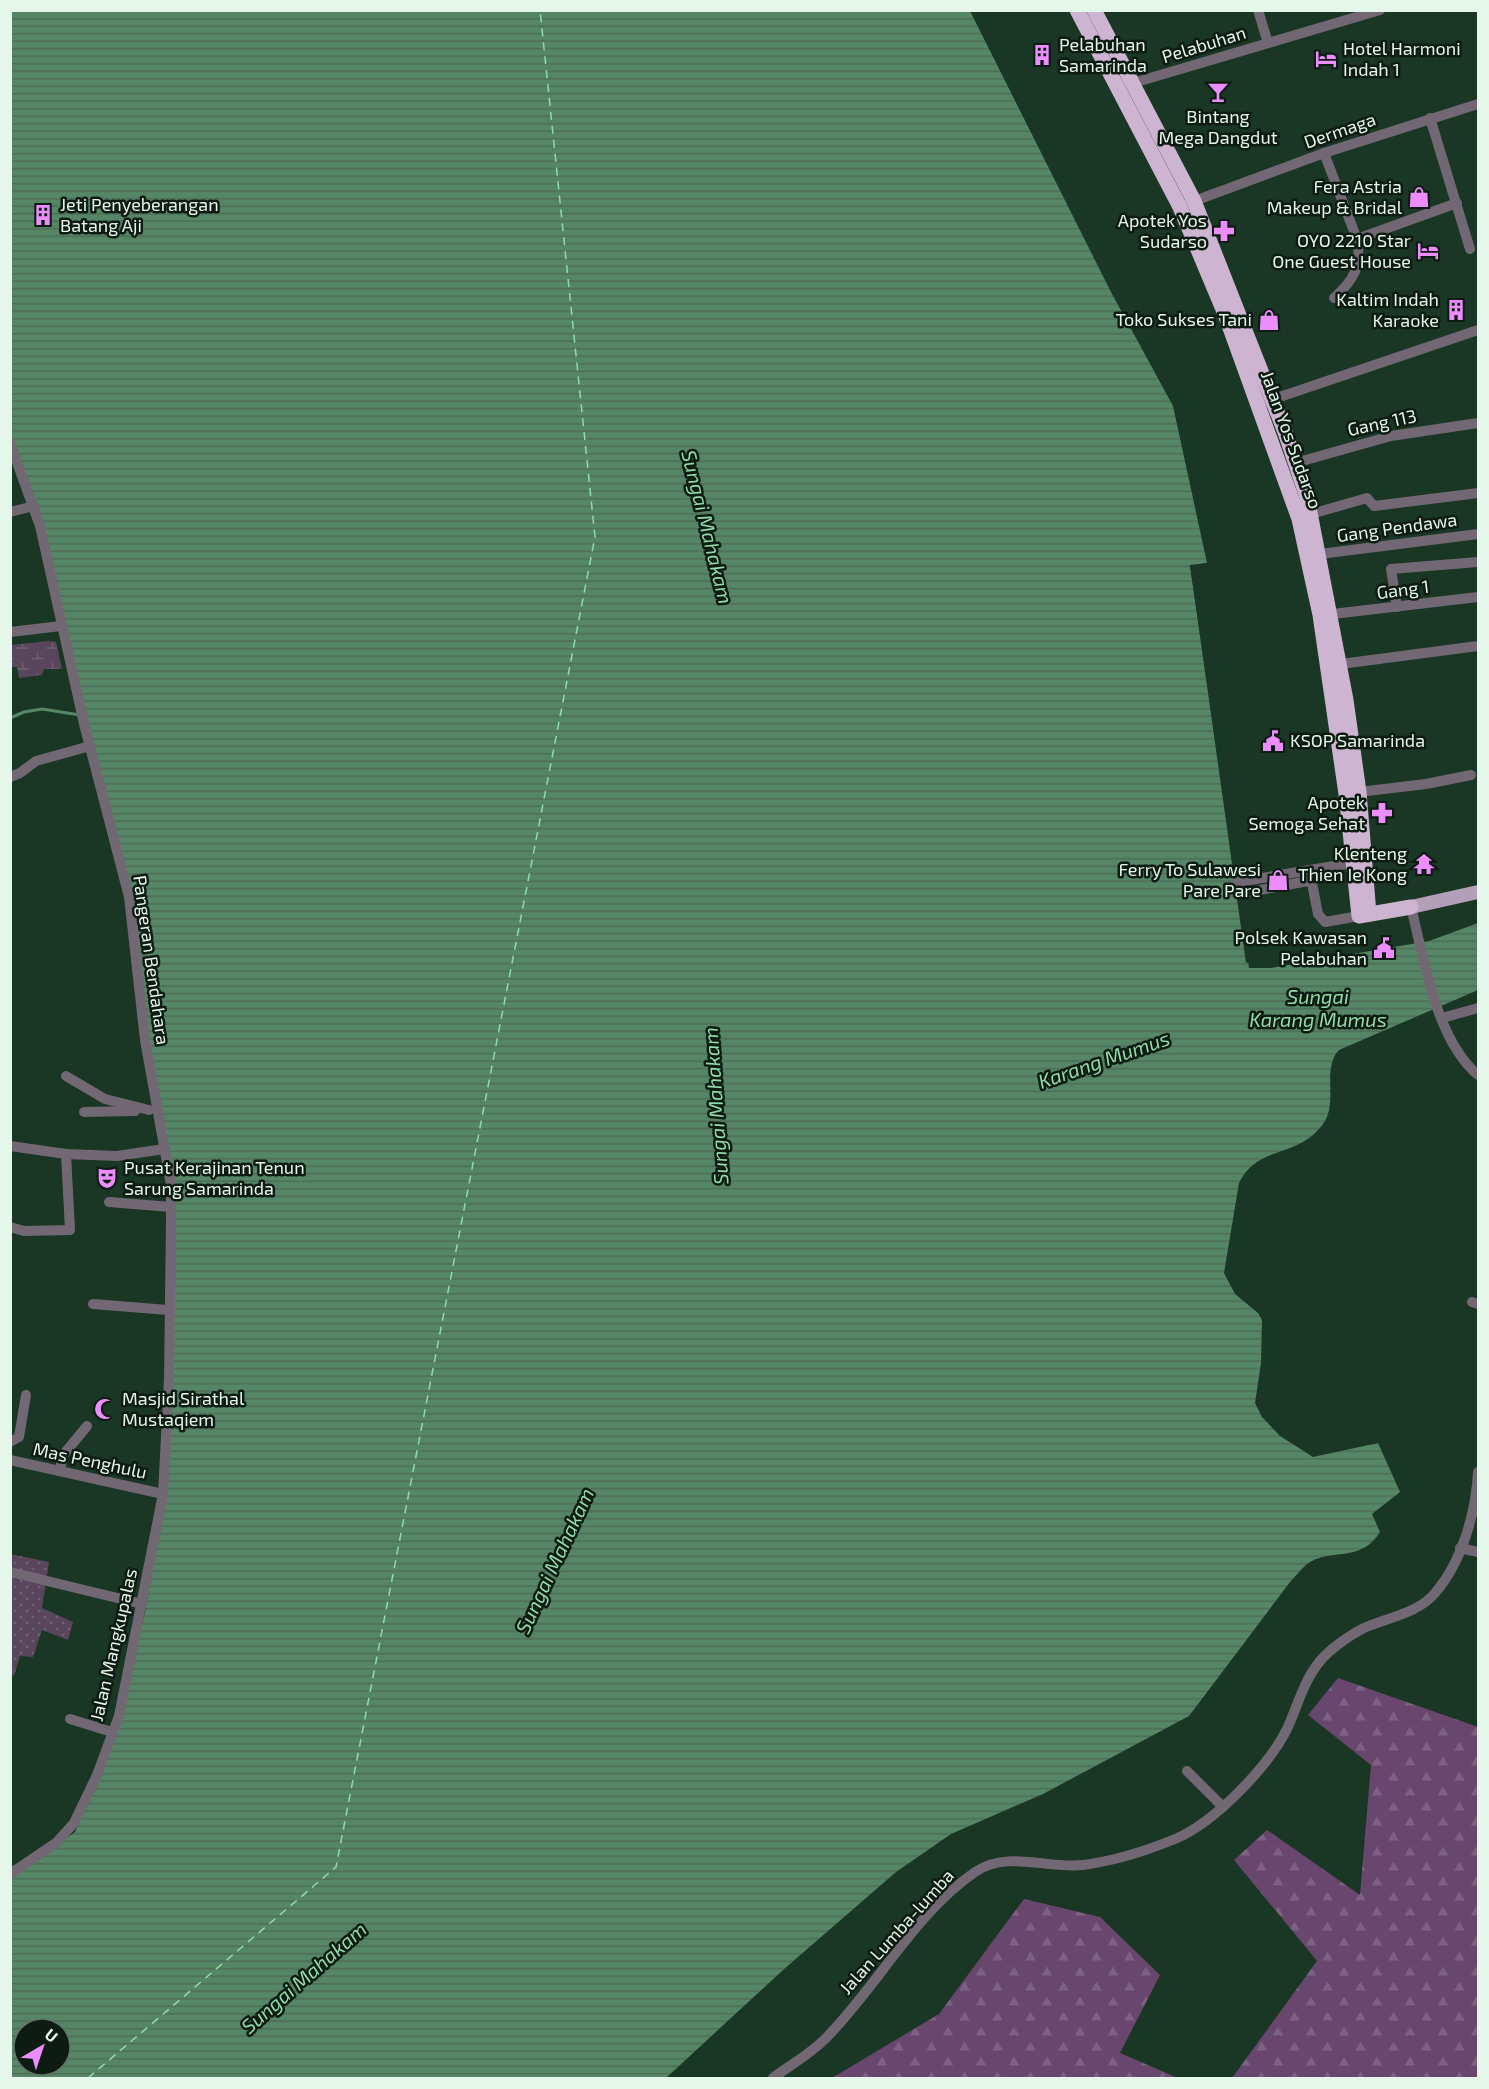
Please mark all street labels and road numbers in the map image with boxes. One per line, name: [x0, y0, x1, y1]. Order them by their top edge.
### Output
street label: Pelabuhan: [1159, 21, 1248, 67]
street label: Dermaga: [1301, 108, 1378, 153]
street label: Jalan Yos Sudarso: [1257, 368, 1327, 511]
street label: Gang 113: [1345, 404, 1418, 440]
street label: Gang Pendawa: [1335, 508, 1458, 546]
street label: Gang 1: [1375, 575, 1430, 603]
street label: Pangeran Bendahara: [129, 874, 175, 1046]
street label: Mas Penghulu: [31, 1437, 149, 1483]
street label: Jalan Mangkupalas: [85, 1566, 141, 1723]
street label: Jalan Lumba-lumba: [834, 1864, 958, 1998]

